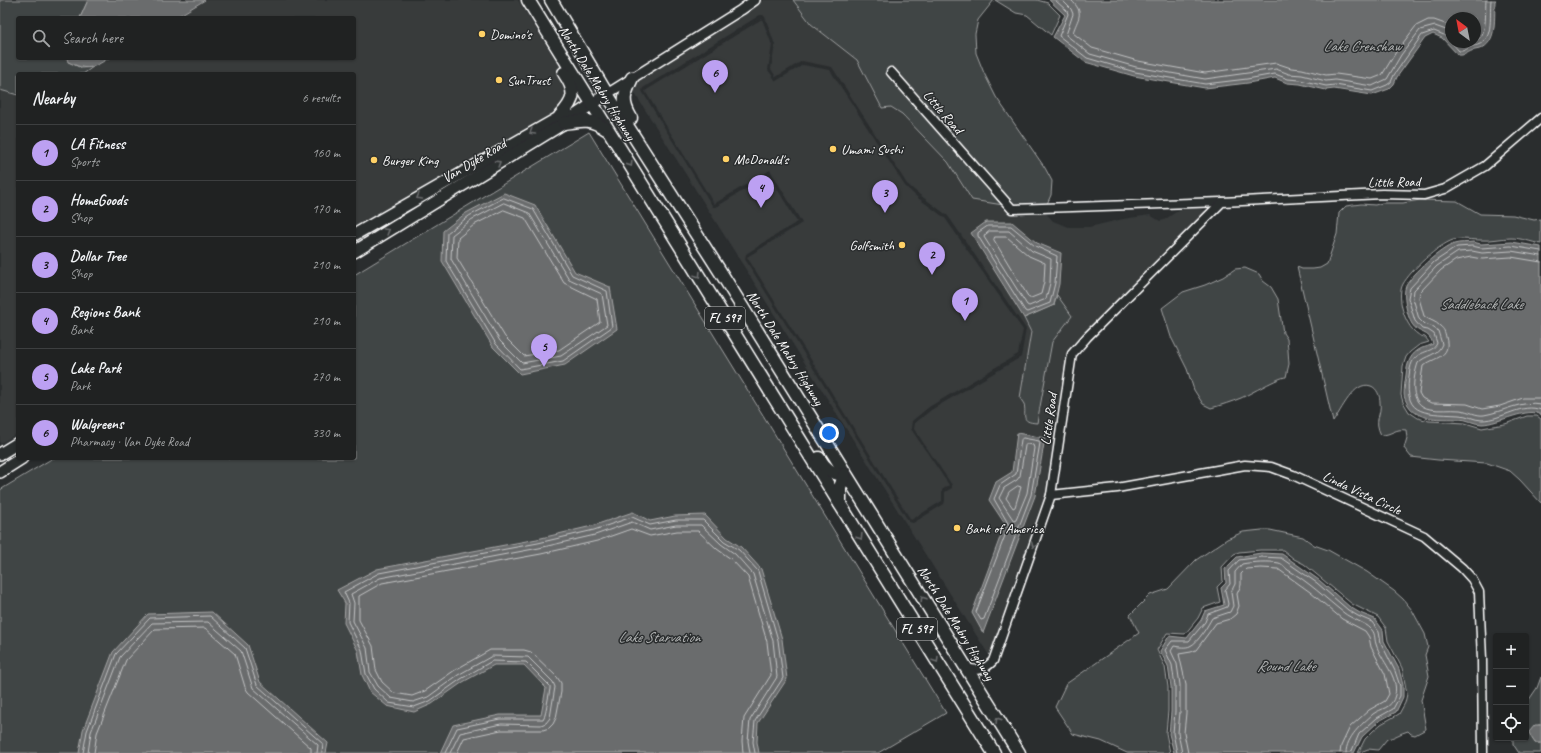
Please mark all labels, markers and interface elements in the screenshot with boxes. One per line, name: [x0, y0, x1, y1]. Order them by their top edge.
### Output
north arrow: [1445, 12, 1481, 48]
search box: [16, 16, 356, 60]
street label: North Dale Mabry Highway: [555, 23, 640, 144]
place label: Domino's: [490, 26, 533, 43]
icon: search: [30, 27, 52, 49]
text: Search here: [62, 29, 123, 48]
marker: Domino's: [477, 29, 487, 39]
water label: Lake Crenshaw: [1323, 37, 1403, 56]
pin: 6: [702, 60, 728, 93]
place label: SunTrust: [507, 72, 552, 89]
marker: SunTrust: [494, 75, 504, 85]
street label: Little Road: [919, 87, 968, 139]
text: Nearby: [32, 88, 75, 109]
text: 6 results: [302, 90, 340, 106]
one-way arrow: [529, 128, 536, 135]
street label: Van Dyke Road: [439, 134, 511, 187]
text: LA Fitness: [70, 135, 125, 154]
place label: Umami Sushi: [841, 141, 905, 158]
marker: Umami Sushi: [828, 144, 838, 154]
text: 1: [42, 145, 48, 161]
text: 160 m: [312, 145, 340, 161]
place label: McDonald's: [734, 151, 790, 168]
place label: Burger King: [382, 152, 439, 169]
text: Sports: [70, 154, 99, 170]
marker: McDonald's: [721, 154, 731, 164]
marker: Burger King: [369, 155, 379, 165]
one-way arrow: [625, 160, 632, 167]
one-way arrow: [494, 161, 501, 168]
street label: Little Road: [1368, 173, 1423, 191]
pin: 4: [748, 175, 774, 208]
pin: 3: [872, 180, 898, 213]
text: HomeGoods: [70, 191, 127, 210]
one-way arrow: [416, 193, 423, 200]
text: 2: [42, 201, 48, 217]
text: 170 m: [312, 201, 340, 217]
text: Shop: [70, 210, 92, 226]
one-way arrow: [383, 229, 390, 236]
place label: Golfsmith: [850, 237, 895, 254]
marker: Golfsmith: [897, 240, 907, 250]
pin: 2: [919, 242, 945, 275]
text: Dollar Tree: [70, 247, 126, 266]
text: 3: [42, 257, 48, 273]
text: 210 m: [312, 257, 340, 273]
text: Shop: [70, 266, 92, 282]
one-way arrow: [694, 271, 701, 278]
street label: North Dale Mabry Highway: [743, 288, 828, 409]
pin: 1: [952, 288, 978, 321]
water label: Saddleback Lake: [1439, 295, 1525, 314]
text: Regions Bank: [70, 303, 140, 322]
road number: FL 597: [705, 307, 745, 329]
text: 4: [42, 313, 48, 329]
text: 210 m: [312, 313, 340, 329]
text: Bank: [70, 322, 93, 338]
pin: 5: [531, 334, 557, 367]
text: Lake Park: [70, 359, 121, 378]
text: 5: [42, 369, 48, 385]
text: 270 m: [312, 369, 340, 385]
text: Park: [70, 378, 91, 394]
street label: Little Road: [1037, 389, 1061, 446]
text: Walgreens: [70, 415, 123, 434]
your location: [819, 423, 839, 443]
text: 6: [42, 425, 48, 441]
text: 330 m: [312, 425, 340, 441]
text: Pharmacy · Van Dyke Road: [70, 434, 189, 450]
street label: Linda Vista Circle: [1320, 467, 1405, 519]
place label: Bank of America: [965, 520, 1045, 537]
marker: Bank of America: [952, 523, 962, 533]
one-way arrow: [856, 533, 863, 540]
one-way arrow: [1030, 541, 1038, 548]
street label: North Dale Mabry Highway: [914, 563, 999, 684]
one-way arrow: [921, 596, 928, 603]
road number: FL 597: [897, 618, 937, 640]
water label: Lake Starvation: [618, 628, 701, 647]
map controls: [1493, 633, 1529, 741]
button: +: [1493, 633, 1529, 669]
one-way arrow: [932, 656, 939, 663]
water label: Round Lake: [1257, 657, 1317, 676]
button: −: [1493, 669, 1529, 705]
button: locate: [1493, 705, 1529, 741]
one-way arrow: [996, 717, 1003, 724]

